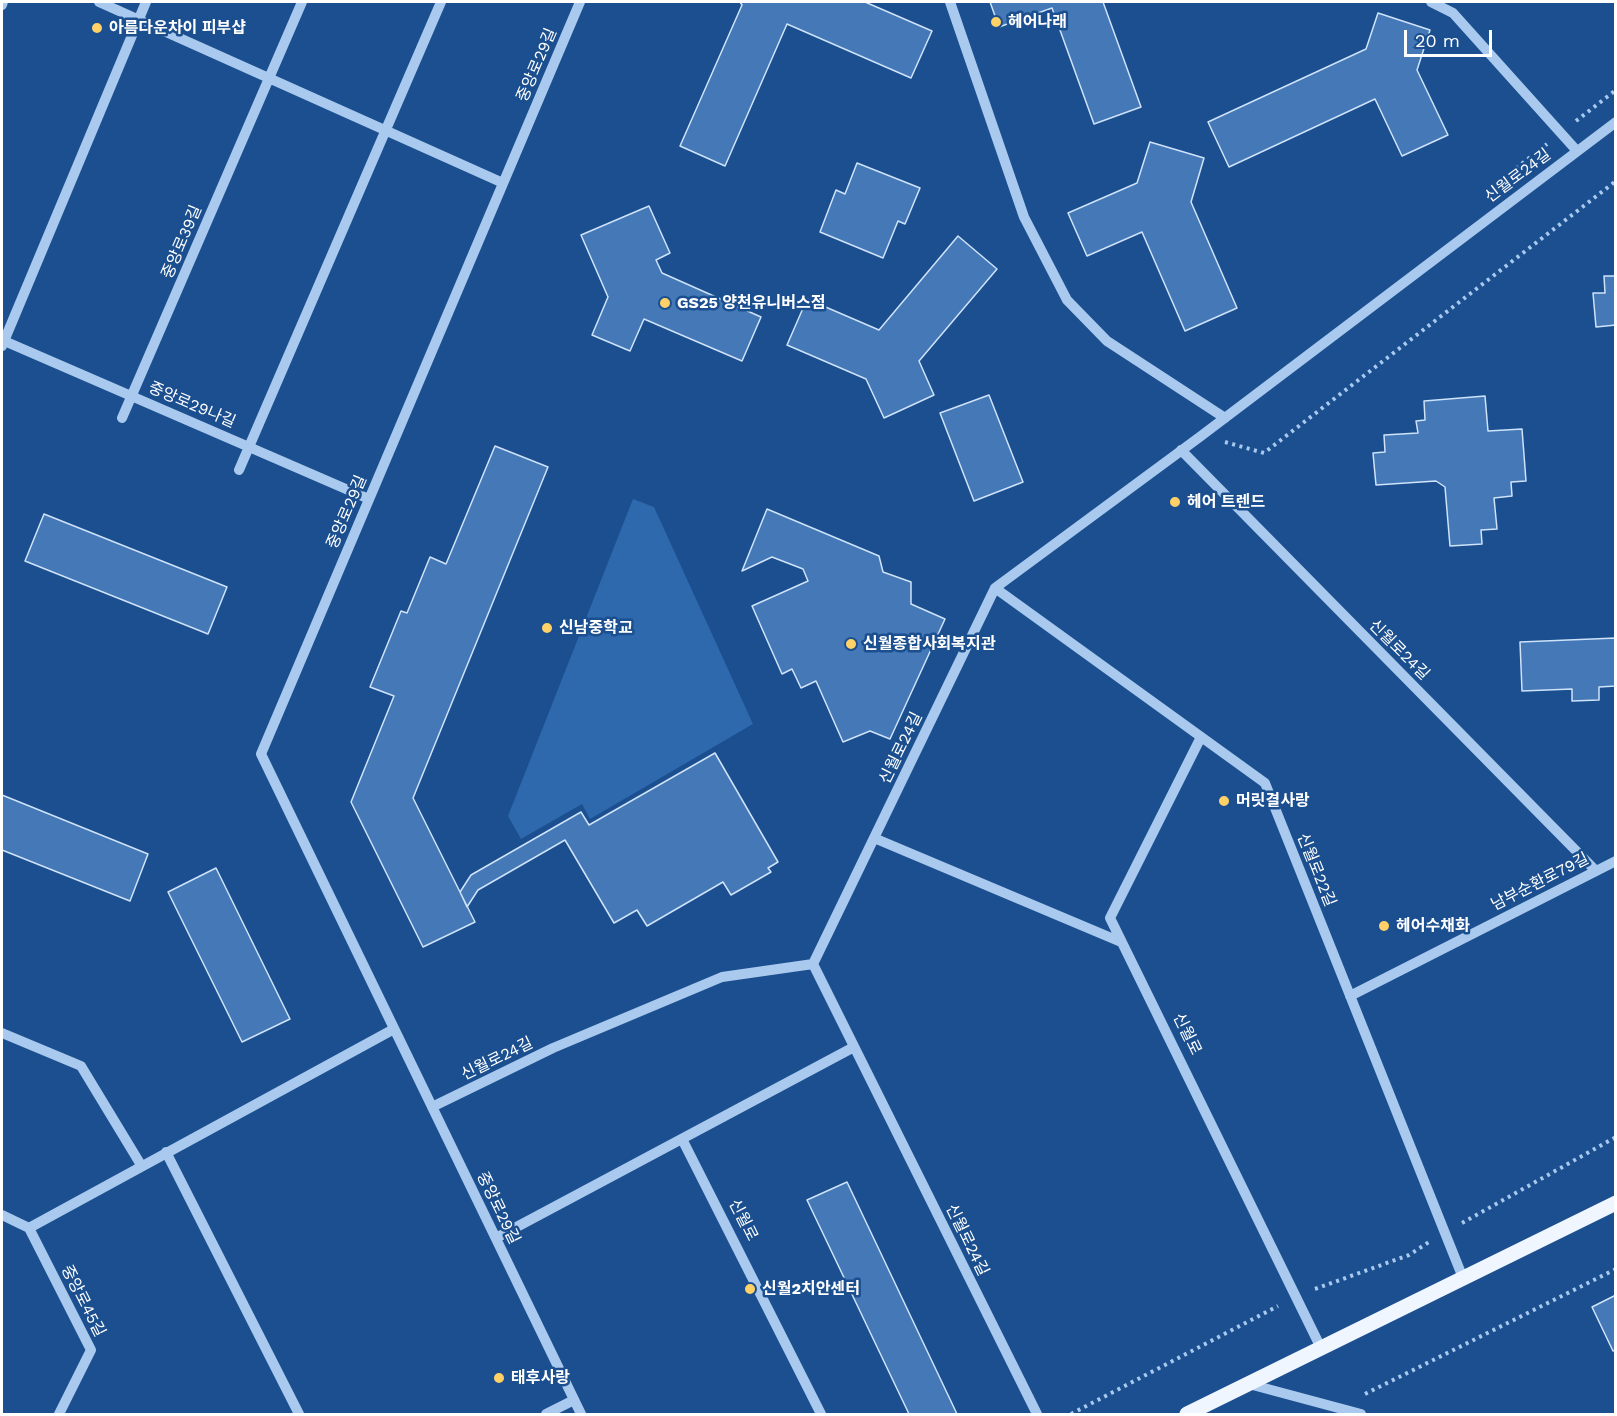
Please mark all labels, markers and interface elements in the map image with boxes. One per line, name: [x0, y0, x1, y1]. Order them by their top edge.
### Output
place label: 헤어나래: [1008, 12, 1067, 32]
marker: 헤어나래: [989, 15, 1003, 29]
place label: 아름다운차이 피부샵: [109, 18, 246, 38]
scale bar: [1407, 18, 1496, 56]
marker: 아름다운차이 피부샵: [90, 21, 104, 35]
street label: 중앙로29길: [513, 25, 561, 105]
text: 20 m: [1415, 30, 1460, 51]
street label: 신월로24길: [1481, 145, 1555, 207]
street label: 중앙로39길: [158, 202, 206, 282]
place label: GS25 양천유니버스점: [677, 293, 825, 313]
marker: GS25 양천유니버스점: [658, 296, 672, 310]
street label: 중앙로29나길: [146, 378, 238, 432]
street label: 중앙로29길: [323, 472, 371, 552]
place label: 헤어 트렌드: [1187, 492, 1265, 512]
marker: 헤어 트렌드: [1168, 495, 1182, 509]
street label: 신월로24길: [1365, 616, 1433, 684]
place label: 신남중학교: [559, 618, 633, 638]
marker: 신남중학교: [540, 621, 554, 635]
place label: 신월종합사회복지관: [863, 634, 995, 654]
marker: 신월종합사회복지관: [844, 637, 858, 651]
street label: 신월로24길: [875, 709, 927, 787]
place label: 머릿결사랑: [1236, 791, 1310, 811]
marker: 머릿결사랑: [1217, 794, 1231, 808]
street label: 신월로22길: [1293, 830, 1339, 910]
street label: 남부순환로79길: [1488, 849, 1592, 915]
place label: 헤어수채화: [1396, 916, 1470, 936]
marker: 헤어수채화: [1377, 919, 1391, 933]
street label: 신월로: [1169, 1010, 1205, 1058]
street label: 신월로24길: [458, 1033, 536, 1085]
street label: 중앙로29길: [472, 1169, 524, 1247]
street label: 신월로: [724, 1196, 762, 1244]
street label: 신월로24길: [941, 1201, 993, 1279]
street label: 중앙로45길: [57, 1262, 109, 1340]
place label: 신월2치안센터: [762, 1279, 860, 1299]
marker: 신월2치안센터: [743, 1282, 757, 1296]
place label: 태후사랑: [511, 1368, 570, 1388]
marker: 태후사랑: [492, 1371, 506, 1385]

